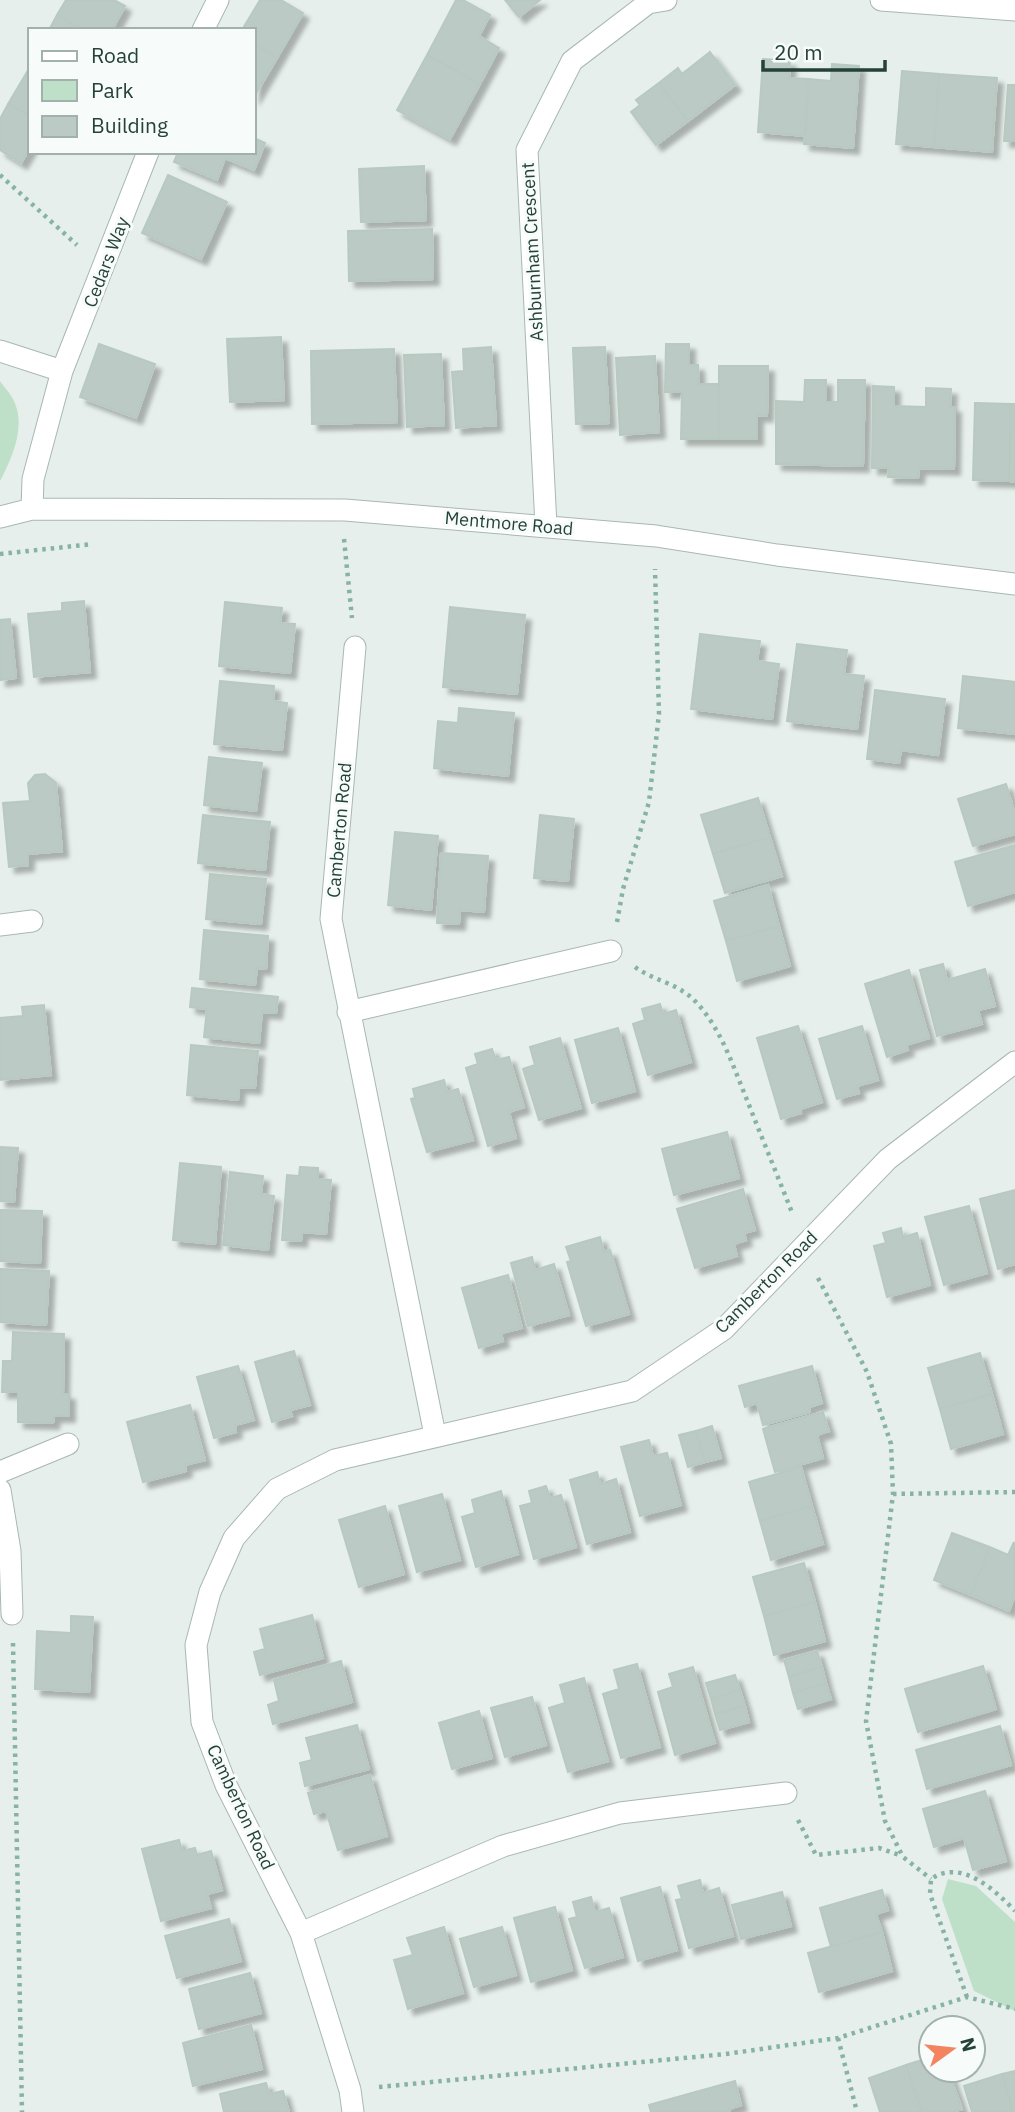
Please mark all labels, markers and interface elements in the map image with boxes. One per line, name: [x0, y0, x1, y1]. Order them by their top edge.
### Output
legend: [28, 28, 256, 154]
scale bar: [763, 28, 886, 72]
text: 20 m: [774, 38, 823, 66]
text: Road: [91, 41, 139, 69]
text: Park: [91, 76, 134, 104]
text: Building: [91, 111, 168, 139]
street label: Ashburnham Crescent: [516, 162, 548, 342]
street label: Cedars Way: [78, 213, 134, 311]
street label: Mentmore Road: [444, 506, 574, 540]
street label: Camberton Road: [322, 761, 356, 899]
street label: Camberton Road: [710, 1226, 822, 1338]
street label: Camberton Road: [202, 1741, 280, 1873]
north arrow: [917, 2014, 987, 2084]
text: N: [955, 2035, 982, 2054]

